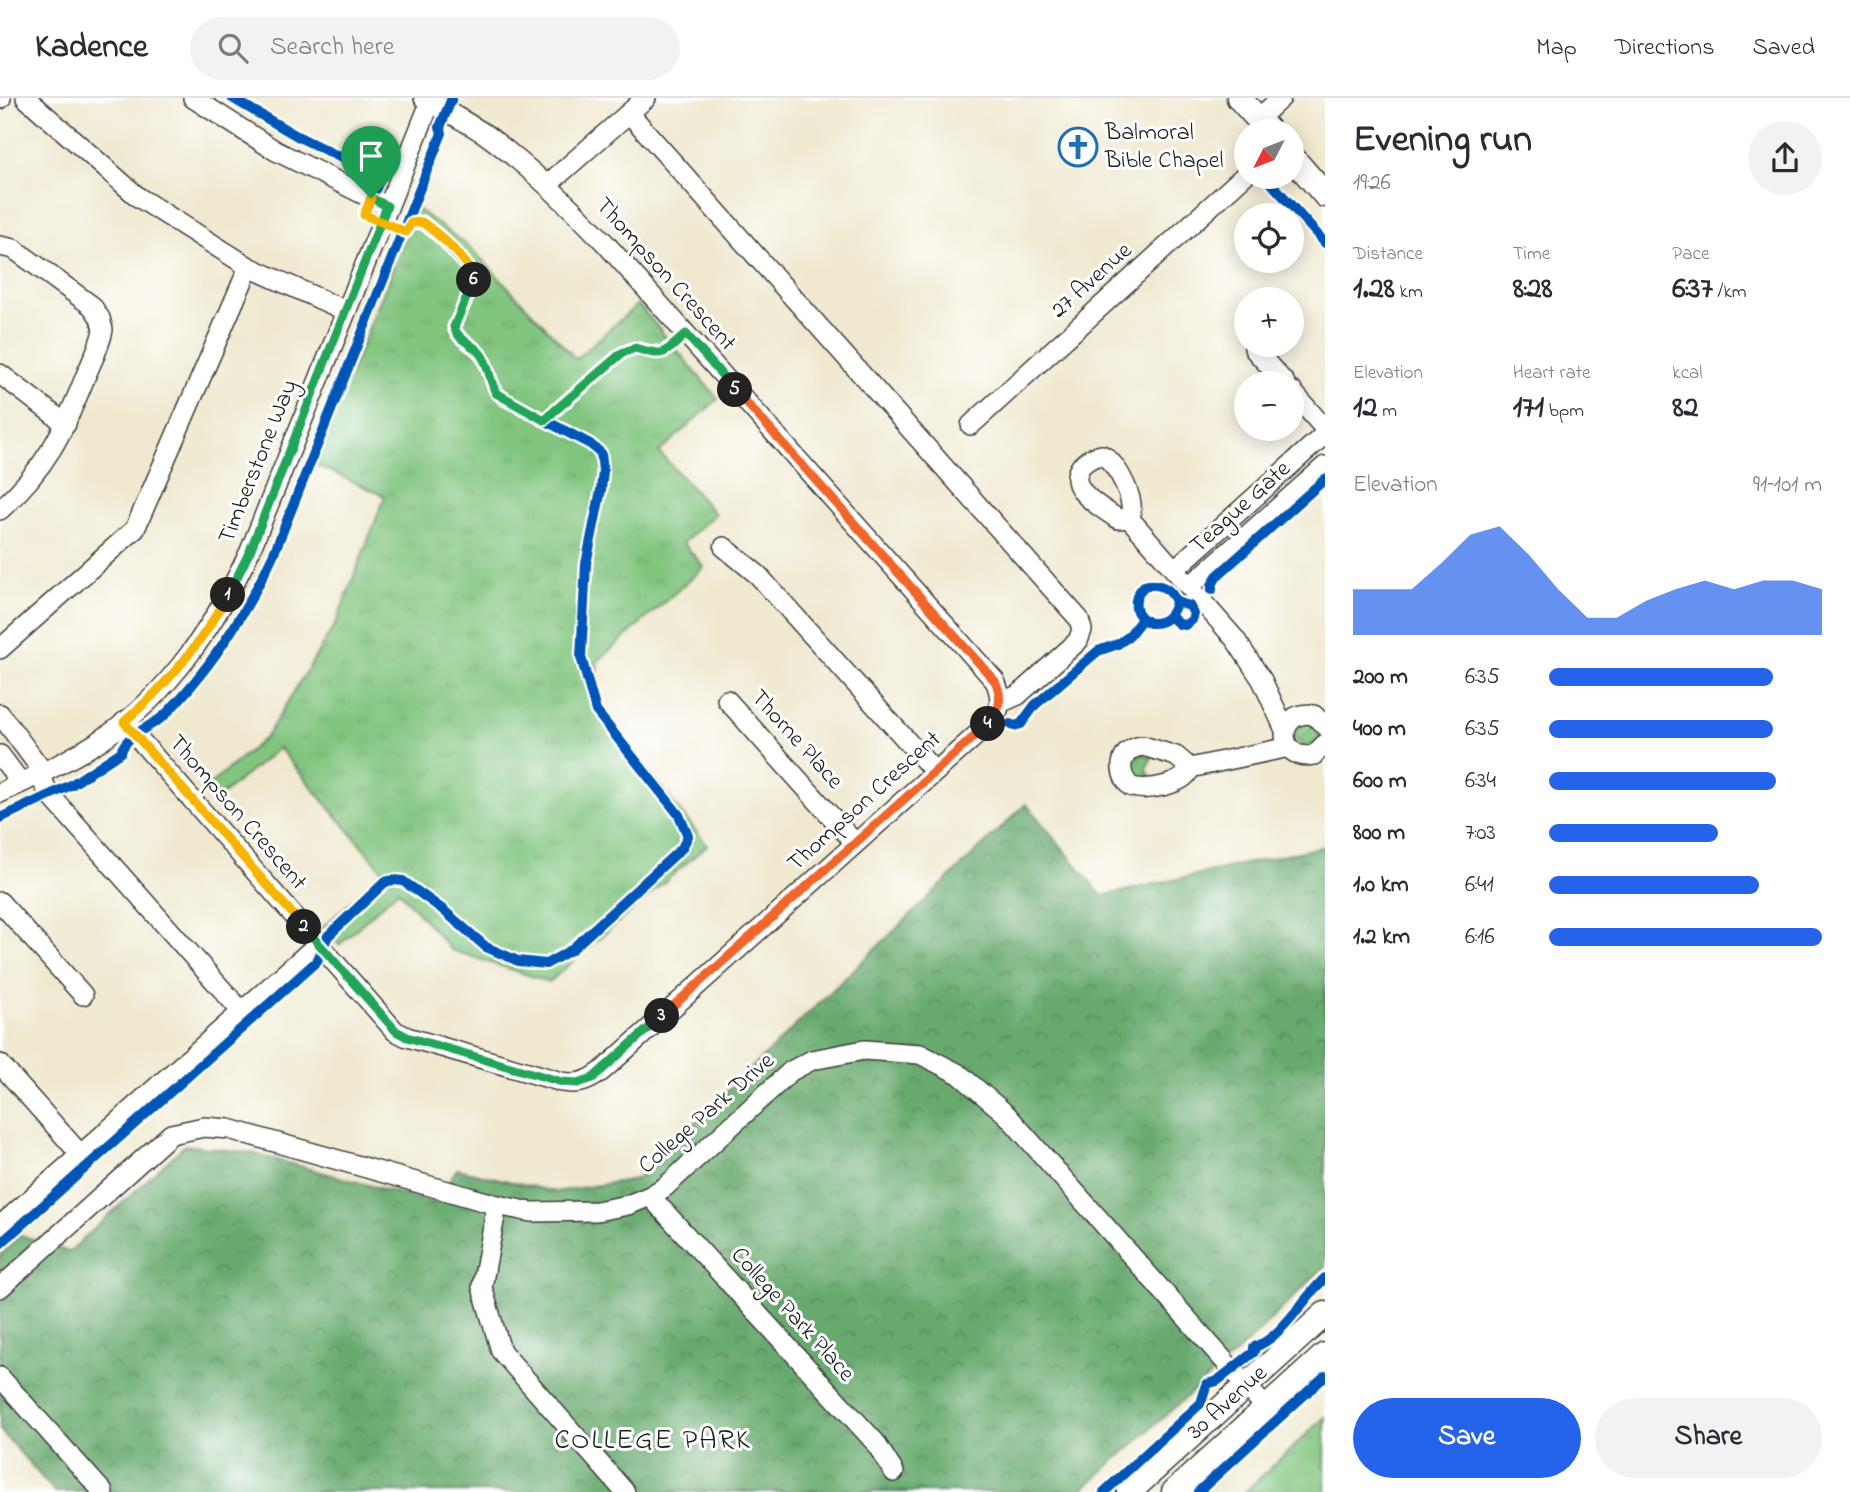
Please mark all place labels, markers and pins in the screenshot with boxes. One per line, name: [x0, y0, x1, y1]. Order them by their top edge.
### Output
place label: Balmoral Bible Chapel: [1104, 116, 1224, 179]
pin: [341, 126, 401, 198]
church icon: Balmoral Bible Chapel: [1057, 126, 1099, 168]
pin: 6: [456, 262, 491, 298]
pin: 5: [718, 372, 752, 408]
pin: 1: [210, 578, 246, 612]
pin: 4: [970, 706, 1006, 742]
pin: 2: [286, 910, 322, 944]
pin: 3: [644, 998, 680, 1034]

